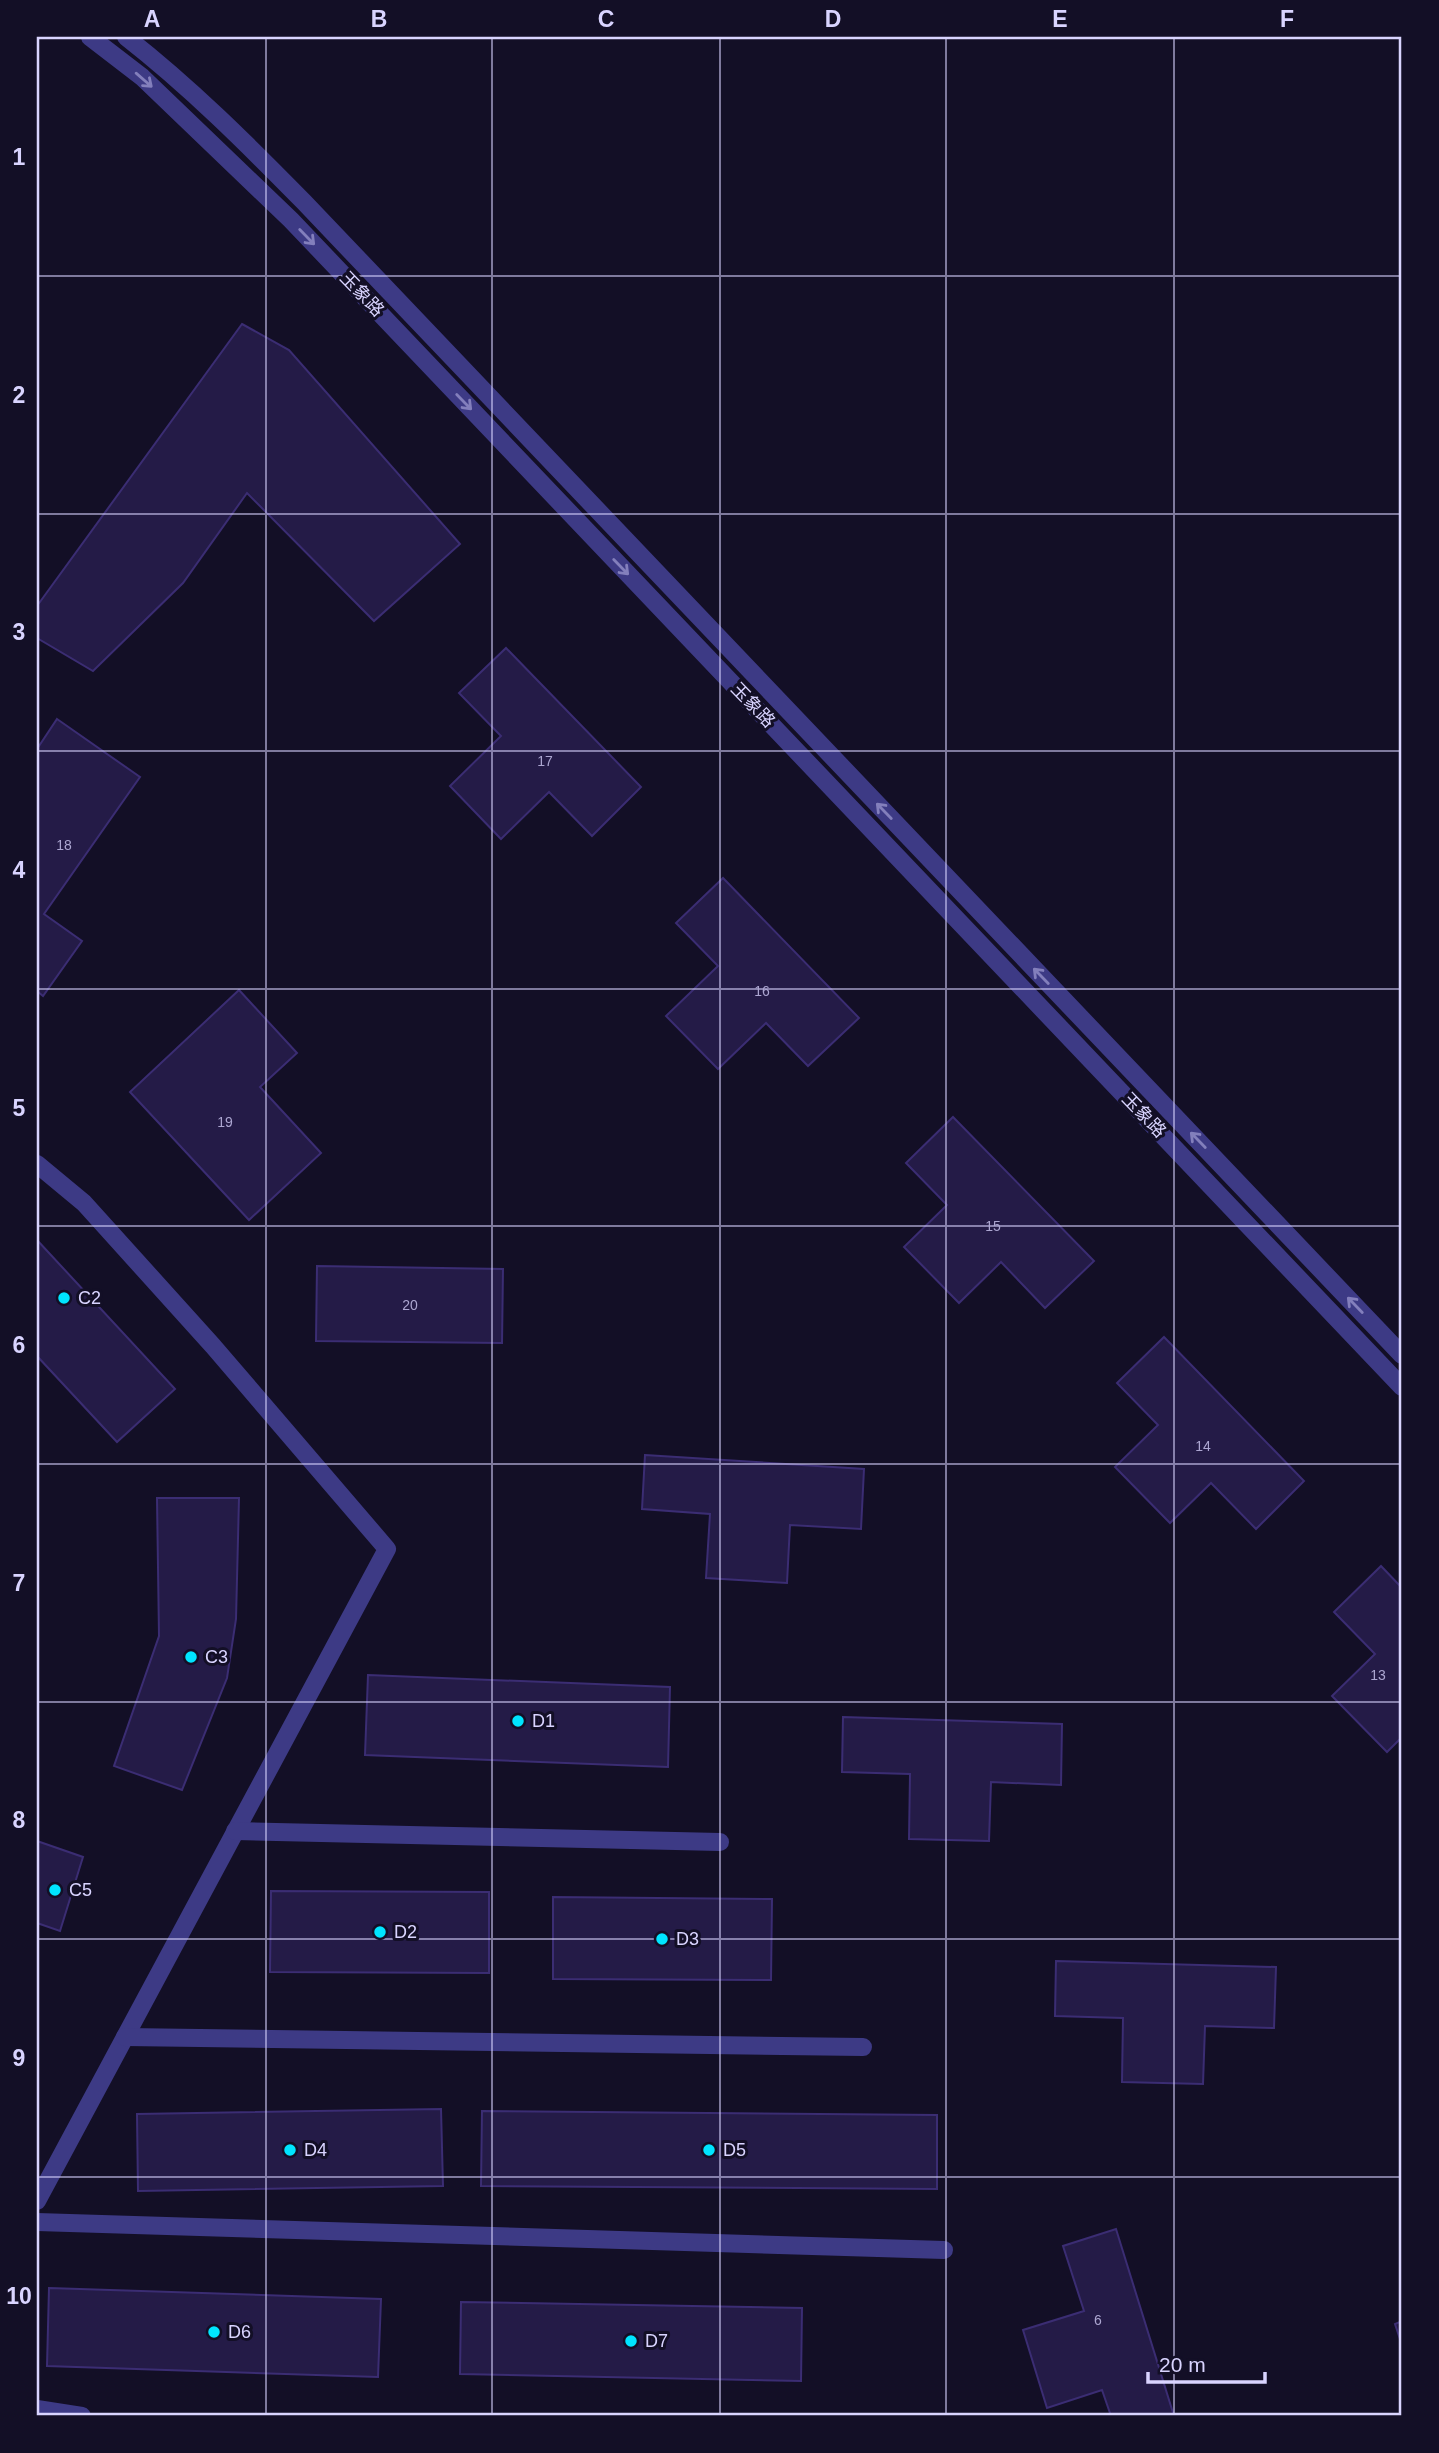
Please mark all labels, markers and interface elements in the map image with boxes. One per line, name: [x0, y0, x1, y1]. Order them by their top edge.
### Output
text: A: [144, 6, 160, 32]
text: B: [371, 6, 387, 32]
text: C: [598, 6, 614, 32]
text: D: [825, 6, 841, 32]
text: E: [1052, 6, 1068, 32]
text: F: [1280, 6, 1294, 32]
one-way arrow: [134, 72, 152, 88]
text: 1: [13, 144, 26, 170]
one-way arrow: [299, 228, 316, 245]
street label: 玉象路: [336, 268, 388, 320]
text: 2: [13, 382, 25, 408]
one-way arrow: [456, 393, 473, 410]
one-way arrow: [613, 558, 630, 575]
text: 3: [13, 619, 25, 645]
street label: 玉象路: [727, 679, 779, 731]
house number: 17: [537, 753, 553, 769]
one-way arrow: [876, 803, 893, 820]
house number: 18: [56, 837, 72, 853]
text: 4: [13, 857, 26, 883]
one-way arrow: [1033, 968, 1050, 985]
house number: 16: [754, 983, 770, 999]
street label: 玉象路: [1118, 1089, 1170, 1141]
text: 5: [13, 1095, 26, 1121]
house number: 19: [217, 1114, 233, 1130]
one-way arrow: [1190, 1132, 1207, 1149]
house number: 15: [985, 1218, 1001, 1234]
place label: C2: [78, 1288, 101, 1308]
marker: C2: [56, 1290, 72, 1306]
house number: 20: [402, 1297, 418, 1313]
one-way arrow: [1347, 1297, 1364, 1314]
text: 6: [13, 1332, 25, 1358]
house number: 14: [1195, 1438, 1211, 1454]
text: 7: [13, 1570, 25, 1596]
place label: C3: [205, 1647, 228, 1667]
marker: C3: [183, 1649, 199, 1665]
house number: 13: [1370, 1667, 1386, 1683]
place label: D1: [532, 1711, 555, 1731]
marker: D1: [510, 1713, 526, 1729]
text: 8: [13, 1807, 26, 1833]
place label: C5: [69, 1880, 92, 1900]
marker: C5: [47, 1882, 63, 1898]
place label: D2: [394, 1922, 417, 1942]
marker: D2: [372, 1924, 388, 1940]
place label: D3: [676, 1929, 699, 1949]
marker: D3: [654, 1931, 670, 1947]
text: 9: [13, 2045, 25, 2071]
place label: D4: [304, 2140, 327, 2160]
place label: D5: [723, 2140, 746, 2160]
marker: D4: [282, 2142, 298, 2158]
marker: D5: [701, 2142, 717, 2158]
text: 10: [6, 2283, 32, 2309]
house number: 6: [1094, 2312, 1102, 2328]
place label: D6: [228, 2322, 251, 2342]
marker: D6: [206, 2324, 222, 2340]
place label: D7: [645, 2331, 668, 2351]
marker: D7: [623, 2333, 639, 2349]
scale bar: [1148, 2341, 1266, 2385]
text: 20 m: [1159, 2353, 1206, 2376]

